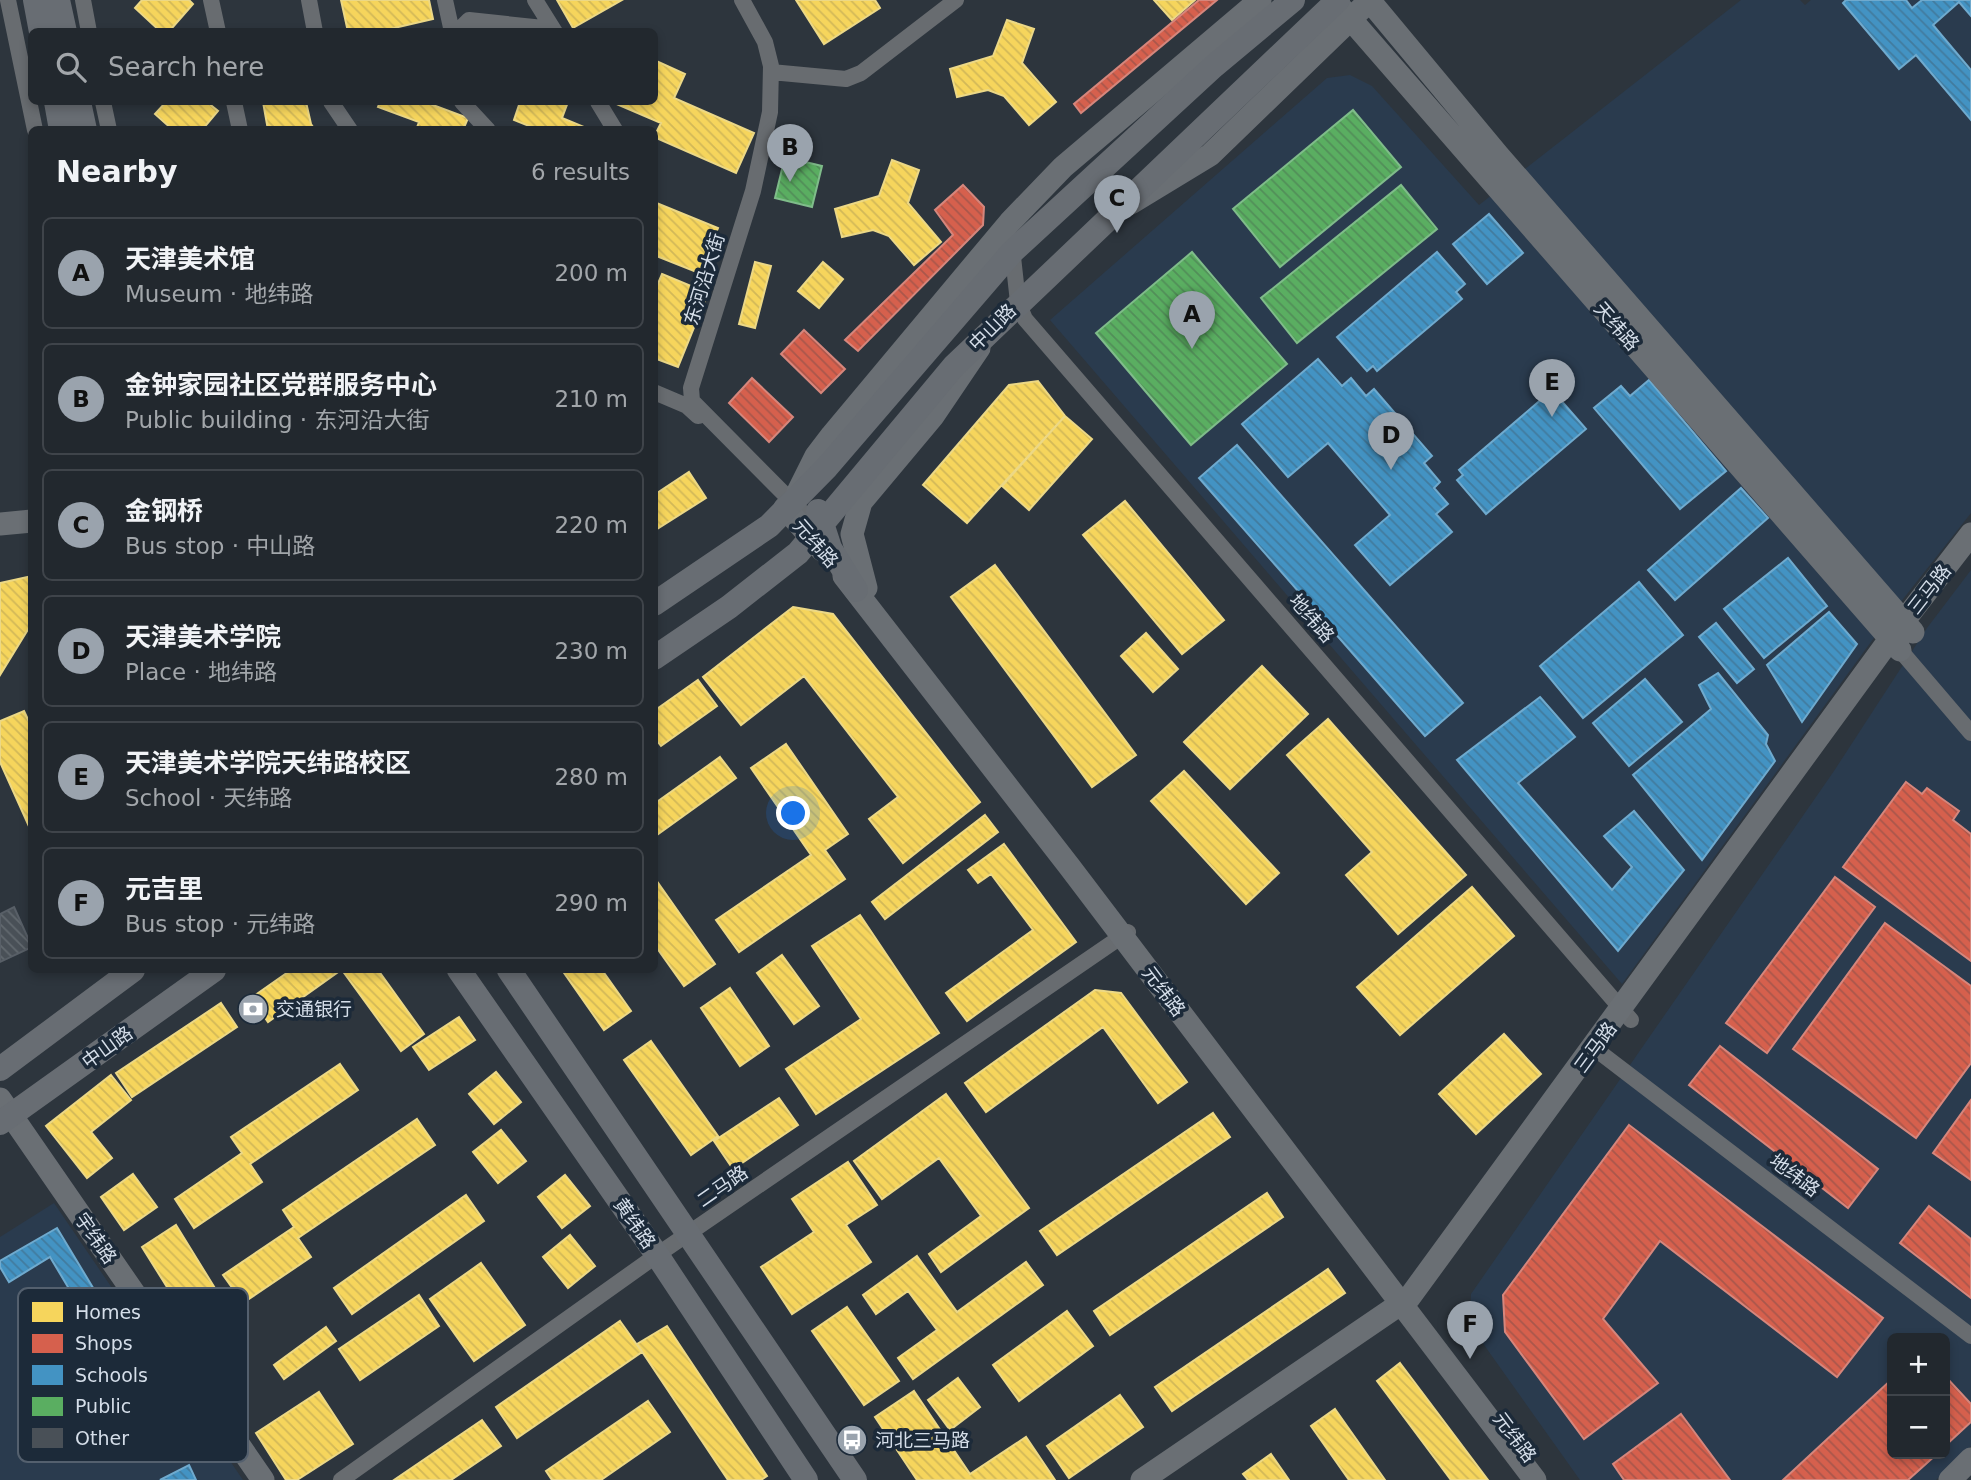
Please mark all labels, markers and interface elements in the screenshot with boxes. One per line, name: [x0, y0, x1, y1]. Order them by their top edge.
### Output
search box: [28, 28, 658, 105]
icon: search: [52, 48, 90, 86]
text: Search here: [108, 52, 264, 82]
pin: B: [767, 124, 813, 182]
text: Nearby: [56, 154, 178, 189]
text: 6 results: [531, 159, 630, 185]
pin: C: [1094, 175, 1140, 233]
street label: 东河沿大街: [680, 230, 728, 328]
text: 天津美术馆: [125, 244, 255, 274]
text: A: [72, 260, 90, 286]
text: 200 m: [554, 260, 628, 286]
text: Museum · 地纬路: [125, 281, 313, 307]
pin: A: [1169, 291, 1215, 349]
street label: 天纬路: [1590, 297, 1644, 355]
street label: 中山路: [964, 299, 1020, 355]
pin: E: [1529, 359, 1575, 417]
text: 金钟家园社区党群服务中心: [125, 370, 437, 400]
text: B: [72, 386, 90, 412]
text: 210 m: [554, 386, 628, 412]
text: Public building · 东河沿大街: [125, 407, 429, 433]
pin: D: [1368, 412, 1414, 470]
text: 金钢桥: [125, 496, 203, 526]
text: C: [73, 512, 89, 538]
text: 220 m: [554, 512, 628, 538]
street label: 元纬路: [789, 514, 843, 572]
text: Bus stop · 中山路: [125, 533, 315, 559]
street label: 三马路: [1903, 560, 1955, 618]
street label: 地纬路: [1285, 589, 1339, 647]
text: 天津美术学院: [125, 622, 281, 652]
text: D: [71, 638, 91, 664]
text: 230 m: [554, 638, 628, 664]
text: Place · 地纬路: [125, 659, 277, 685]
text: 天津美术学院天纬路校区: [125, 748, 411, 778]
text: E: [73, 764, 89, 790]
text: 280 m: [554, 764, 628, 790]
text: School · 天纬路: [125, 785, 292, 811]
your location: [776, 796, 810, 830]
text: 元吉里: [125, 874, 203, 904]
text: F: [73, 890, 89, 916]
text: 290 m: [554, 890, 628, 916]
text: Bus stop · 元纬路: [125, 911, 315, 937]
street label: 元纬路: [1138, 962, 1190, 1020]
bank icon: 交通银行: [236, 992, 270, 1026]
place label: 交通银行: [276, 998, 352, 1020]
street label: 三马路: [1569, 1017, 1621, 1077]
street label: 中山路: [77, 1021, 137, 1073]
street label: 地纬路: [1766, 1149, 1824, 1201]
street label: 二马路: [692, 1161, 752, 1211]
street label: 黄纬路: [610, 1193, 660, 1253]
street label: 宇纬路: [71, 1208, 121, 1268]
legend: [18, 1288, 248, 1462]
text: Homes: [75, 1301, 141, 1323]
pin: F: [1447, 1301, 1493, 1359]
text: Shops: [75, 1332, 133, 1354]
map controls: [1887, 1333, 1950, 1459]
button: +: [1887, 1333, 1950, 1396]
text: Schools: [75, 1364, 148, 1386]
text: Public: [75, 1395, 131, 1417]
button: −: [1887, 1396, 1950, 1459]
street label: 元纬路: [1489, 1408, 1541, 1466]
bus stop icon: 河北三马路: [835, 1423, 869, 1457]
text: Other: [75, 1427, 129, 1449]
place label: 河北三马路: [875, 1429, 970, 1451]

